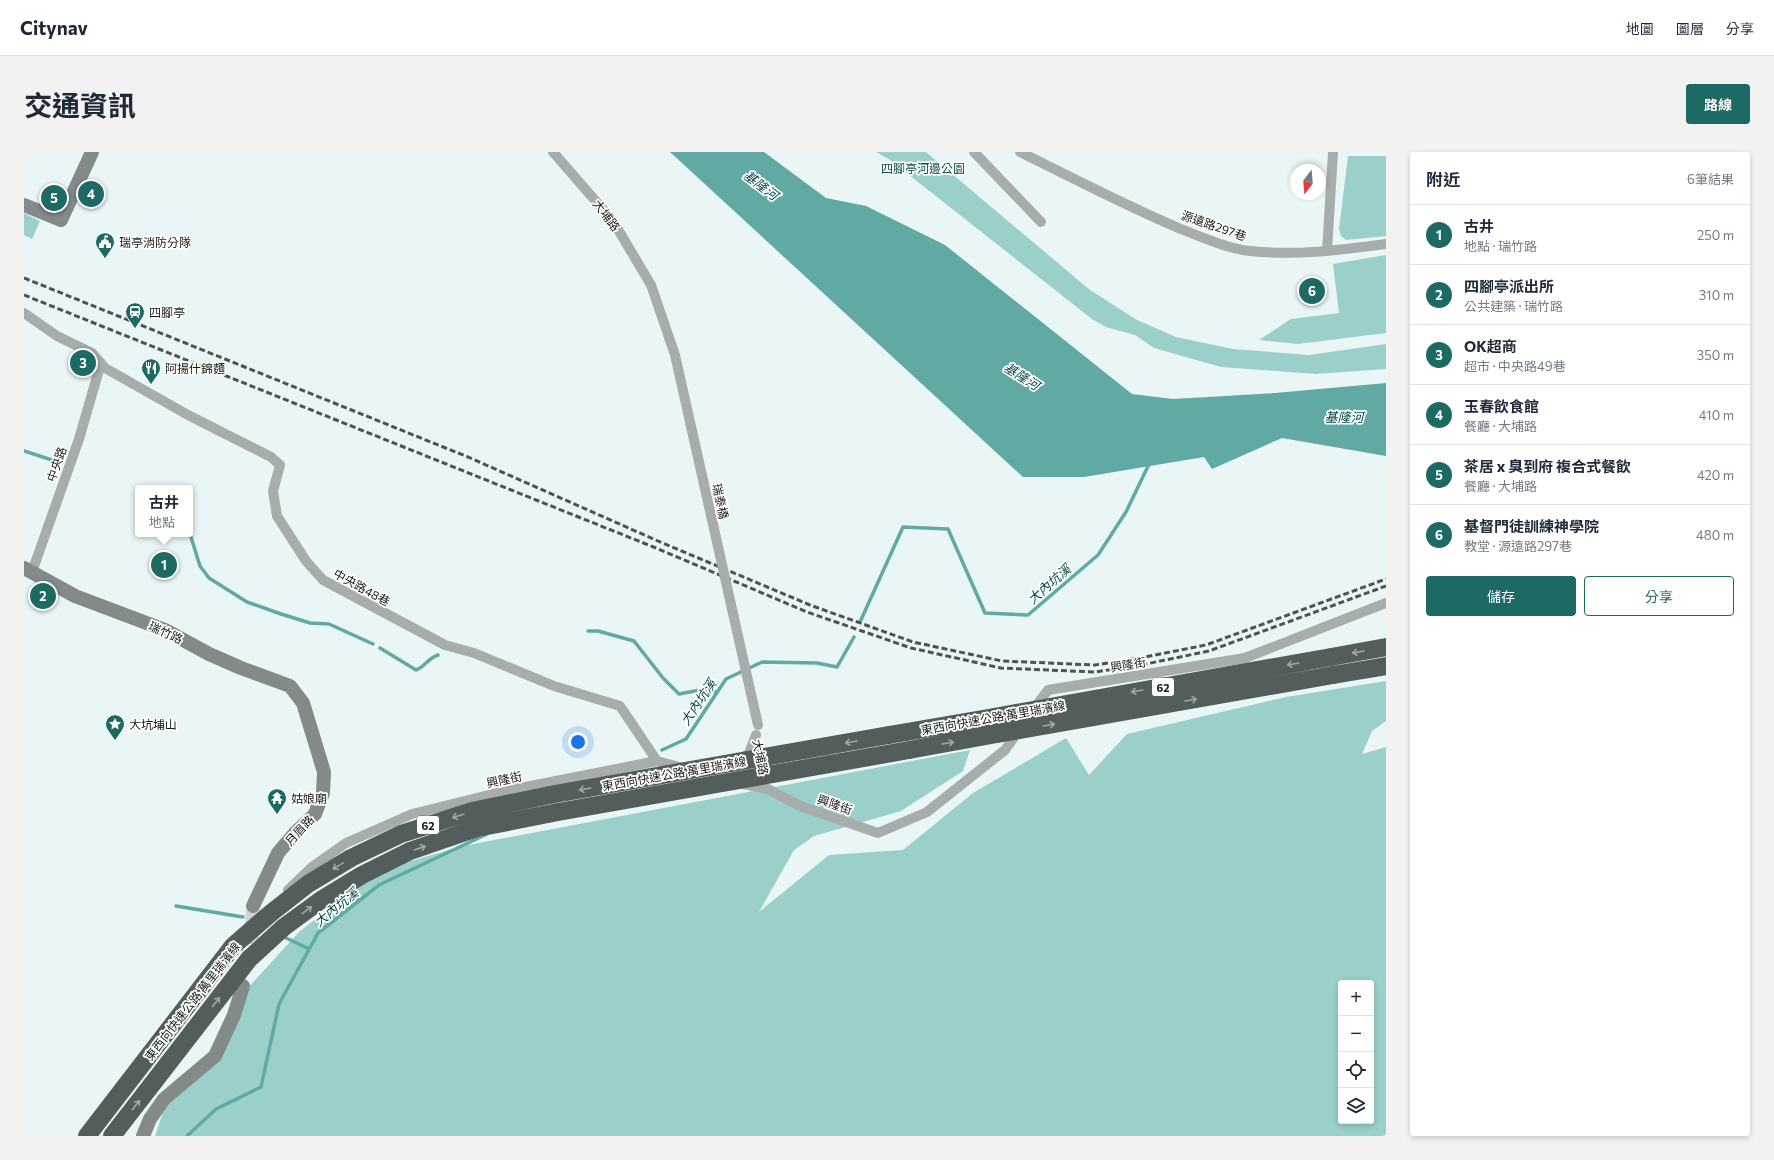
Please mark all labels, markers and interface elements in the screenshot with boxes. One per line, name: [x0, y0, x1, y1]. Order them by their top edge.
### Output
text: Citynav: [20, 16, 88, 39]
text: 地圖: [1626, 20, 1654, 37]
text: 圖層: [1676, 20, 1704, 37]
text: 分享: [1726, 20, 1754, 37]
button: 路線: [1686, 84, 1750, 124]
text: 交通資訊: [24, 88, 136, 122]
park label: 四腳亭河邊公園: [881, 161, 965, 175]
north arrow: [1290, 164, 1326, 200]
water label: 基隆河: [741, 167, 784, 205]
text: 附近: [1426, 169, 1460, 190]
text: 6筆結果: [1687, 171, 1734, 187]
pin: 4: [78, 179, 104, 209]
pin: 5: [41, 183, 67, 213]
street label: 大埔路: [591, 196, 623, 234]
street label: 源遠路297巷: [1179, 207, 1249, 243]
text: 古井: [1464, 217, 1494, 235]
text: 1: [1436, 227, 1442, 243]
text: 250 m: [1697, 227, 1734, 243]
public building icon: 瑞亭消防分隊: [94, 231, 116, 259]
place label: 瑞亭消防分隊: [119, 235, 191, 249]
text: 地點 · 瑞竹路: [1464, 238, 1537, 254]
pin: 6: [1299, 276, 1325, 306]
text: 四腳亭派出所: [1464, 277, 1554, 295]
text: 2: [1435, 287, 1443, 303]
text: 310 m: [1699, 287, 1734, 303]
text: 公共建築 · 瑞竹路: [1464, 298, 1563, 314]
station icon: 四腳亭: [124, 301, 146, 329]
place label: 四腳亭: [149, 305, 185, 319]
text: OK超商: [1464, 337, 1517, 355]
text: 3: [1435, 347, 1443, 363]
text: 350 m: [1697, 347, 1734, 363]
pin: 3: [70, 348, 96, 378]
restaurant icon: 阿揚什錦麵: [140, 357, 162, 385]
text: 超市 · 中央路49巷: [1464, 358, 1566, 374]
water label: 基隆河: [1001, 359, 1045, 395]
place label: 阿揚什錦麵: [165, 361, 225, 375]
text: 玉春飲食館: [1464, 397, 1539, 415]
text: 4: [1435, 407, 1443, 423]
text: 410 m: [1699, 407, 1734, 423]
water label: 基隆河: [1324, 409, 1366, 425]
text: 餐廳 · 大埔路: [1464, 418, 1537, 434]
street label: 中央路: [44, 445, 68, 483]
text: 茶居 x 臭到府 複合式餐飲: [1464, 457, 1631, 475]
text: 5: [1435, 467, 1443, 483]
text: 420 m: [1697, 467, 1734, 483]
text: 餐廳 · 大埔路: [1464, 478, 1537, 494]
street label: 瑞泰橋: [710, 482, 732, 520]
popup: [135, 485, 193, 537]
text: 古井: [149, 493, 179, 511]
text: 地點: [149, 514, 175, 530]
text: 基督門徒訓練神學院: [1464, 517, 1599, 535]
text: 6: [1435, 527, 1443, 543]
text: 480 m: [1696, 527, 1734, 543]
text: 教堂 · 源遠路297巷: [1464, 538, 1572, 554]
pin: 1: [151, 550, 177, 580]
water label: 大內坑溪: [1024, 560, 1075, 607]
street label: 中央路48巷: [331, 566, 393, 608]
button: 儲存: [1426, 576, 1576, 616]
button: 分享: [1584, 576, 1734, 616]
pin: 2: [30, 581, 56, 611]
street label: 瑞竹路: [147, 618, 185, 646]
one-way arrow: [1352, 648, 1365, 656]
street label: 興隆街: [1109, 654, 1147, 674]
one-way arrow: [1286, 660, 1299, 668]
water label: 大內坑溪: [677, 674, 720, 728]
road number: 62: [1152, 678, 1174, 696]
one-way arrow: [1131, 688, 1144, 696]
one-way arrow: [1184, 696, 1197, 704]
street label: 東西向快速公路 萬里瑞濱線: [920, 697, 1066, 737]
place icon: 大坑埔山: [104, 713, 126, 741]
place label: 大坑埔山: [129, 717, 177, 731]
one-way arrow: [1042, 721, 1055, 729]
your location: [568, 732, 588, 752]
street label: 大埔路: [750, 738, 772, 776]
one-way arrow: [844, 738, 857, 746]
one-way arrow: [941, 739, 954, 747]
street label: 東西向快速公路 萬里瑞濱線: [601, 753, 747, 793]
street label: 興隆街: [485, 768, 523, 790]
one-way arrow: [579, 785, 592, 793]
temple icon: 姑娘廟: [266, 787, 288, 815]
place label: 姑娘廟: [291, 791, 327, 805]
street label: 興隆街: [816, 792, 854, 816]
street label: 月眉路: [282, 812, 316, 848]
one-way arrow: [451, 813, 464, 820]
road number: 62: [417, 816, 439, 834]
one-way arrow: [414, 843, 426, 851]
one-way arrow: [333, 862, 344, 870]
water label: 大內坑溪: [311, 883, 363, 930]
one-way arrow: [301, 906, 312, 915]
street label: 東西向快速公路 萬里瑞濱線: [141, 939, 243, 1063]
map controls: [1338, 980, 1374, 1124]
button: +: [1338, 980, 1374, 1016]
one-way arrow: [212, 997, 220, 1008]
button: −: [1338, 1016, 1374, 1052]
button: locate: [1338, 1052, 1374, 1088]
button: layers: [1338, 1088, 1374, 1124]
one-way arrow: [132, 1100, 141, 1111]

